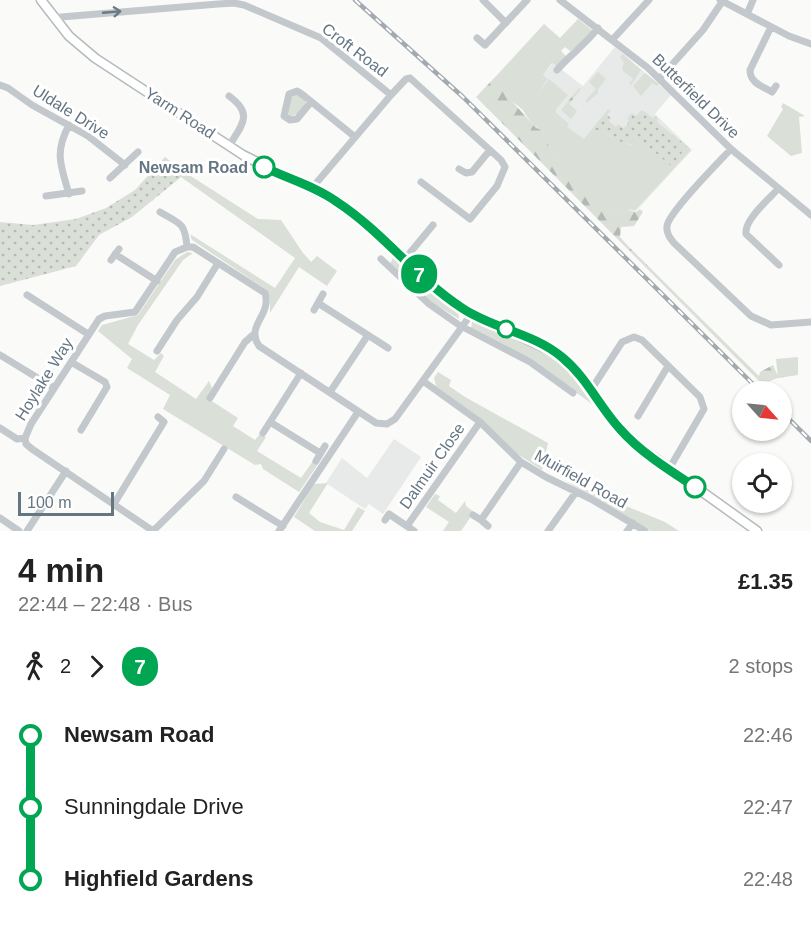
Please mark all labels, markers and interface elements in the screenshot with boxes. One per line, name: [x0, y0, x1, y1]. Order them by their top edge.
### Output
one-way arrow: [102, 7, 122, 18]
street label: Croft Road: [319, 20, 391, 80]
street label: Butterfield Drive: [649, 50, 743, 142]
street label: Uldale Drive: [30, 82, 113, 142]
street label: Yarm Road: [142, 84, 218, 142]
marker: Newsam Road: [253, 156, 275, 178]
place label: Newsam Road: [139, 159, 248, 176]
line badge: 7: [400, 254, 438, 294]
text: 7: [413, 263, 425, 286]
unlabelled marker: [497, 320, 515, 338]
street label: Hoylake Way: [12, 335, 76, 423]
north arrow: [732, 381, 792, 441]
map controls: [732, 381, 792, 513]
street label: Dalmuir Close: [396, 420, 468, 512]
street label: Muirfield Road: [532, 447, 630, 511]
button: locate: [732, 453, 792, 513]
unlabelled marker: [684, 476, 706, 498]
scale bar: [18, 489, 114, 516]
text: 100 m: [27, 494, 71, 511]
text: 4 min: [18, 552, 104, 589]
text: £1.35: [738, 569, 793, 594]
text: 22:44 – 22:48 · Bus: [18, 593, 193, 615]
icon: walk: [18, 650, 51, 683]
icon: forward: [80, 650, 113, 683]
text: 2: [60, 655, 71, 677]
text: 7: [134, 655, 146, 678]
text: 2 stops: [729, 655, 793, 677]
text: Newsam Road: [64, 722, 214, 747]
text: 22:46: [743, 724, 793, 746]
text: Sunningdale Drive: [64, 794, 244, 819]
text: 22:47: [743, 796, 793, 818]
text: Highfield Gardens: [64, 866, 253, 891]
text: 22:48: [743, 868, 793, 890]

